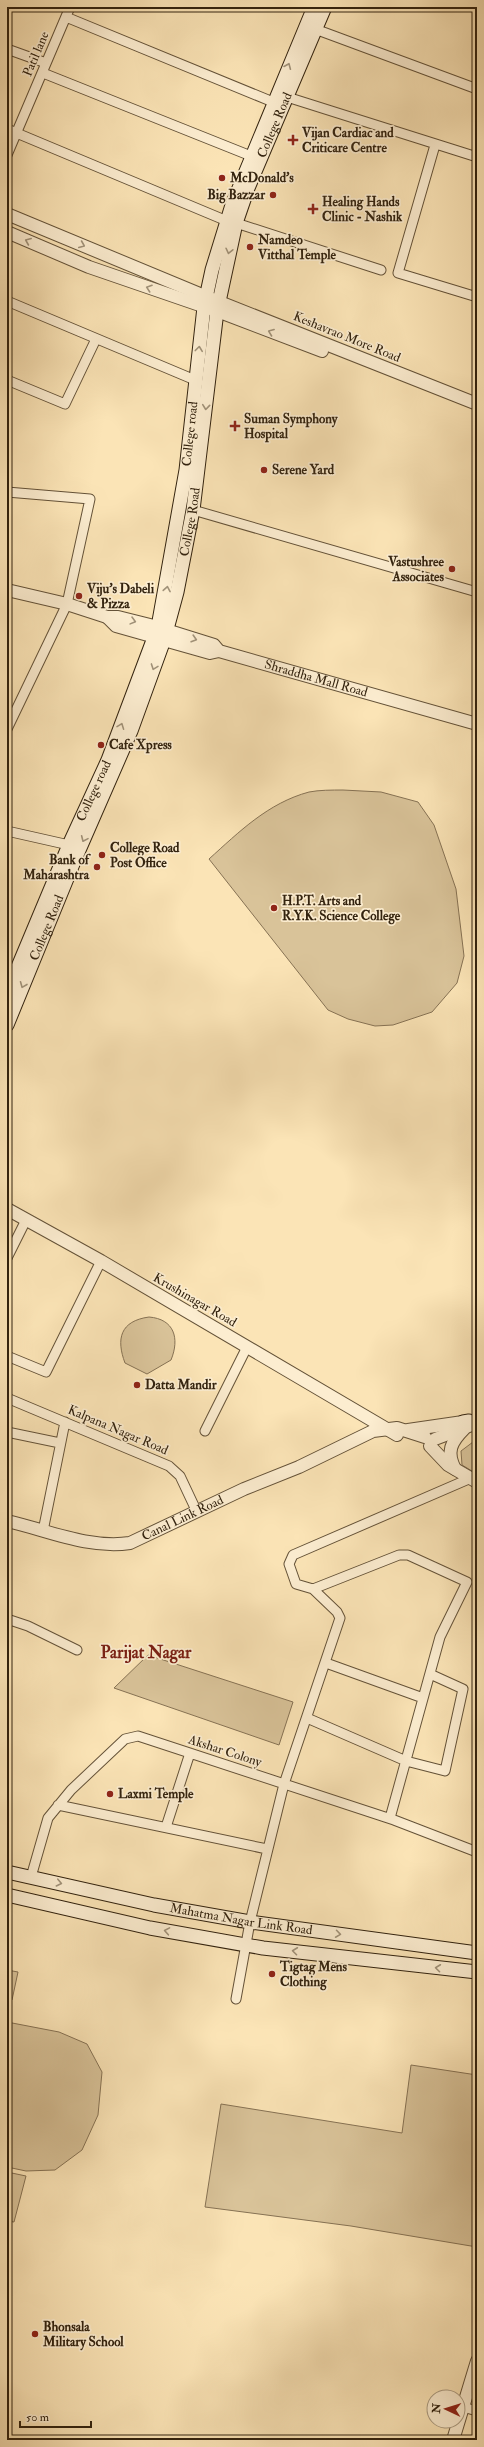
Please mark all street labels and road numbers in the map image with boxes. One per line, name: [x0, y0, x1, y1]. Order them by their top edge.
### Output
street label: Patil lane: [19, 29, 53, 79]
street label: College Road: [254, 89, 296, 160]
street label: Keshavrao More Road: [291, 308, 404, 366]
street label: College road: [178, 400, 202, 467]
street label: College Road: [176, 486, 204, 558]
street label: Shraddha Mall Road: [263, 656, 370, 701]
street label: College road: [73, 757, 115, 824]
street label: College Road: [26, 892, 68, 963]
street label: Krushinagar Road: [150, 1270, 240, 1331]
street label: Kalpana Nagar Road: [65, 1402, 171, 1460]
street label: Canal Link Road: [139, 1492, 227, 1544]
street label: Akshar Colony: [185, 1731, 264, 1771]
street label: Mahatma Nagar Link Road: [169, 1900, 314, 1939]

